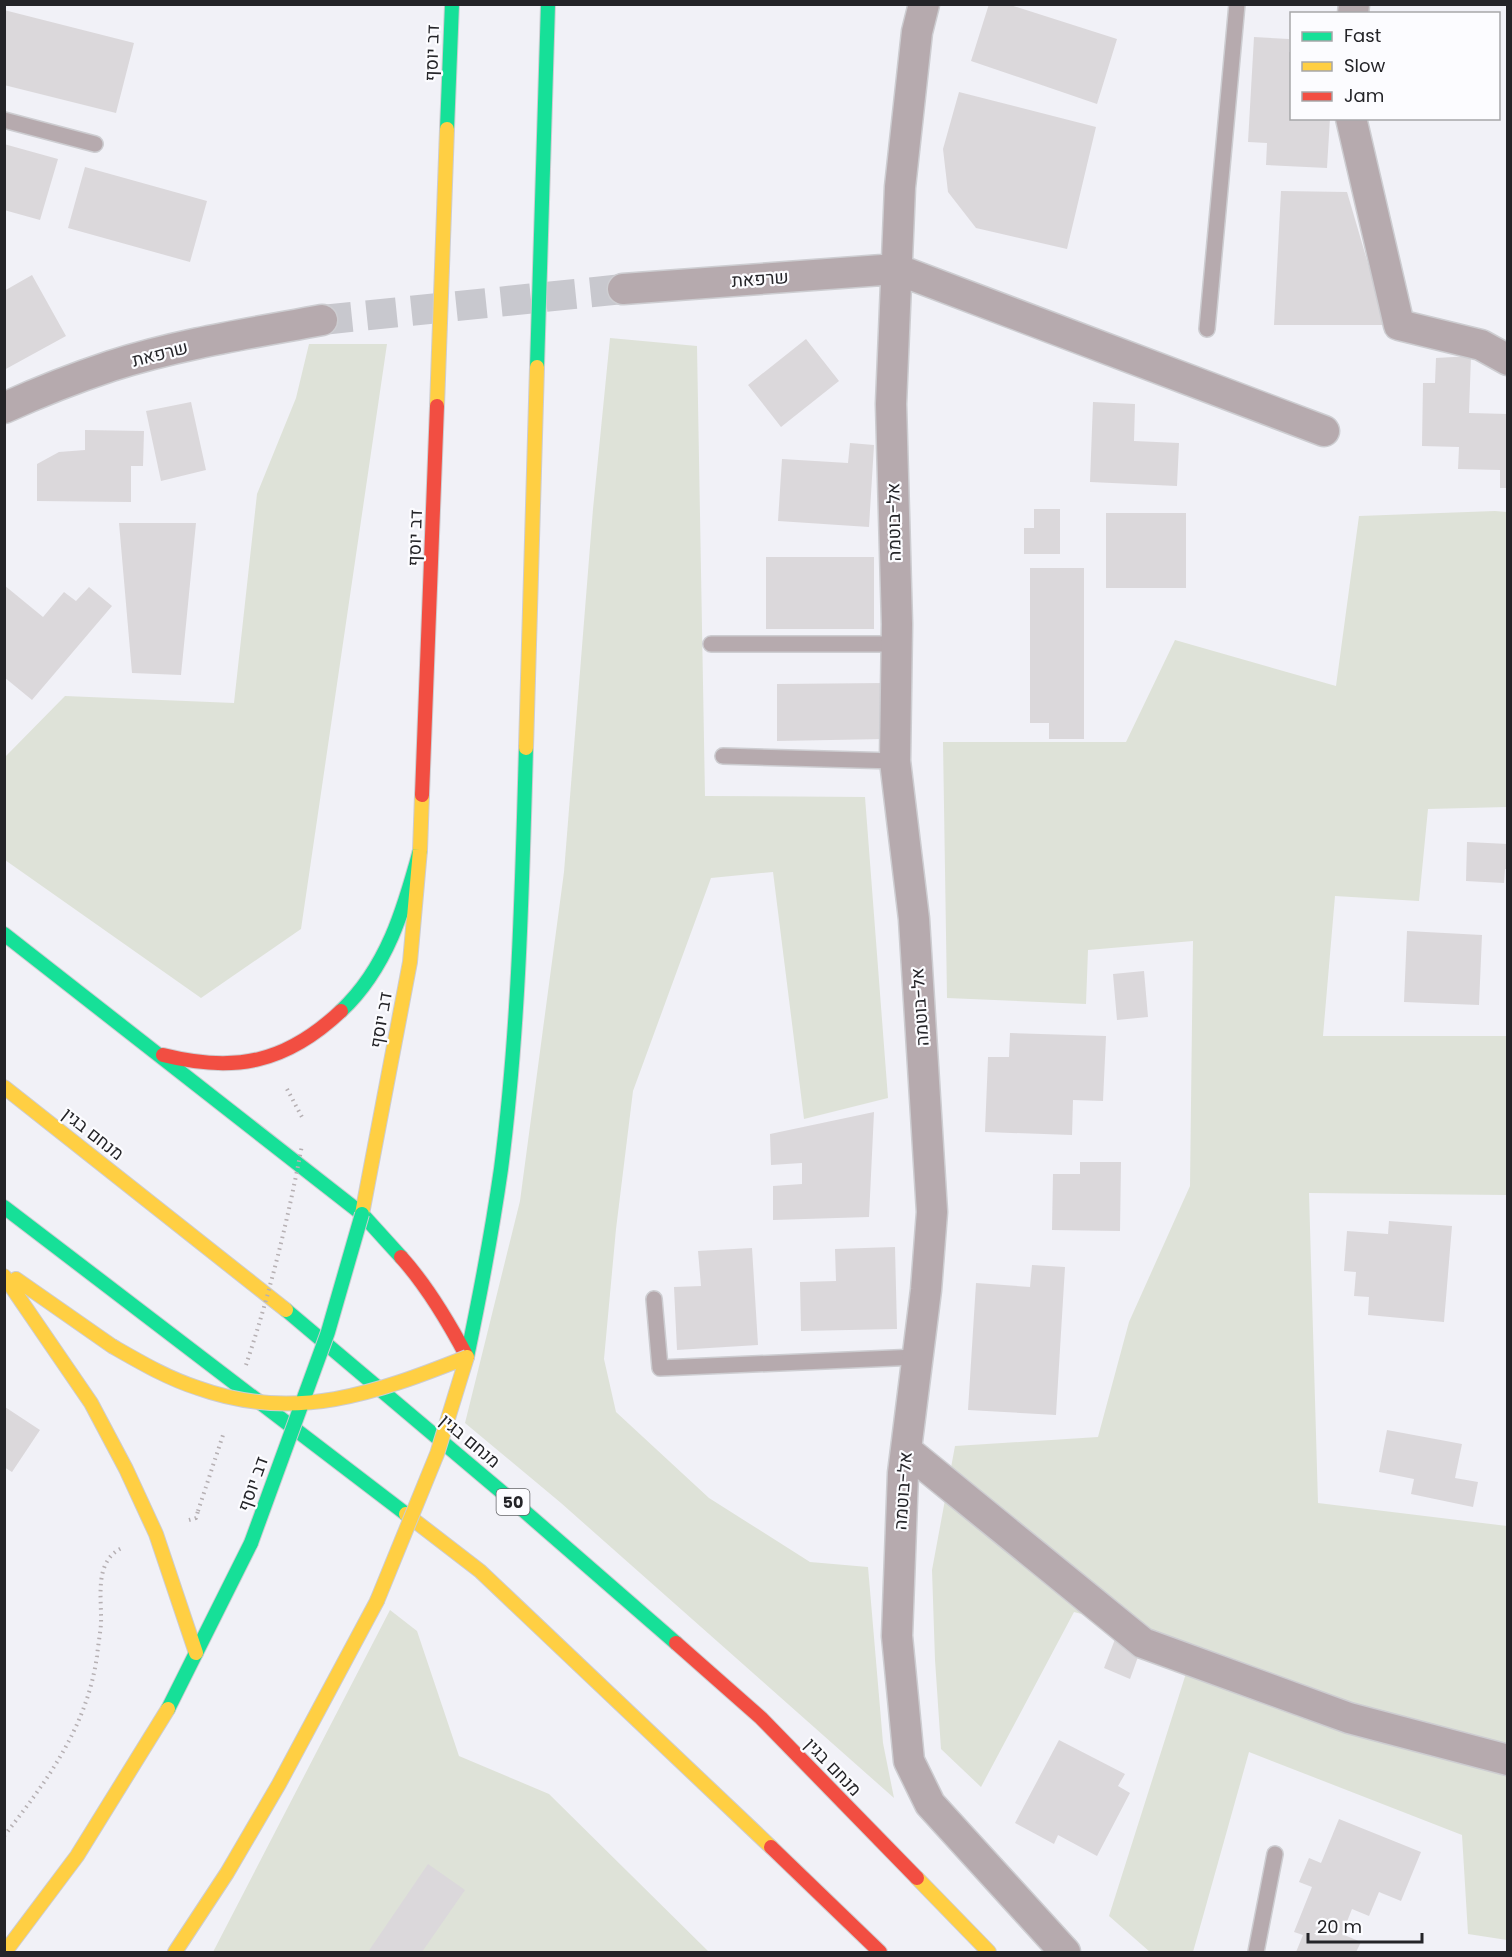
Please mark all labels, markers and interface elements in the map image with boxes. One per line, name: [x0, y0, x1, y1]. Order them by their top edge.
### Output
legend: [1290, 12, 1500, 120]
text: Fast: [1344, 23, 1381, 48]
street label: דב יוסף: [418, 24, 445, 82]
text: Slow: [1344, 53, 1386, 78]
text: Jam: [1344, 83, 1384, 108]
street label: שרפאת: [731, 264, 789, 293]
street label: שרפאת: [129, 334, 191, 373]
street label: אל-בוטמה: [880, 482, 907, 562]
street label: דב יוסף: [401, 509, 428, 567]
street label: אל-בוטמה: [904, 967, 935, 1047]
street label: דב יוסף: [363, 990, 398, 1050]
street label: מנחם בגין: [57, 1102, 129, 1166]
street label: מנחם בגין: [435, 1408, 506, 1473]
street label: אל-בוטמה: [887, 1451, 918, 1531]
street label: דב יוסף: [231, 1453, 274, 1515]
road number: 50: [496, 1489, 530, 1515]
street label: מנחם בגין: [799, 1732, 867, 1801]
scale bar: [1308, 1906, 1422, 1944]
text: 20 m: [1317, 1914, 1362, 1939]

